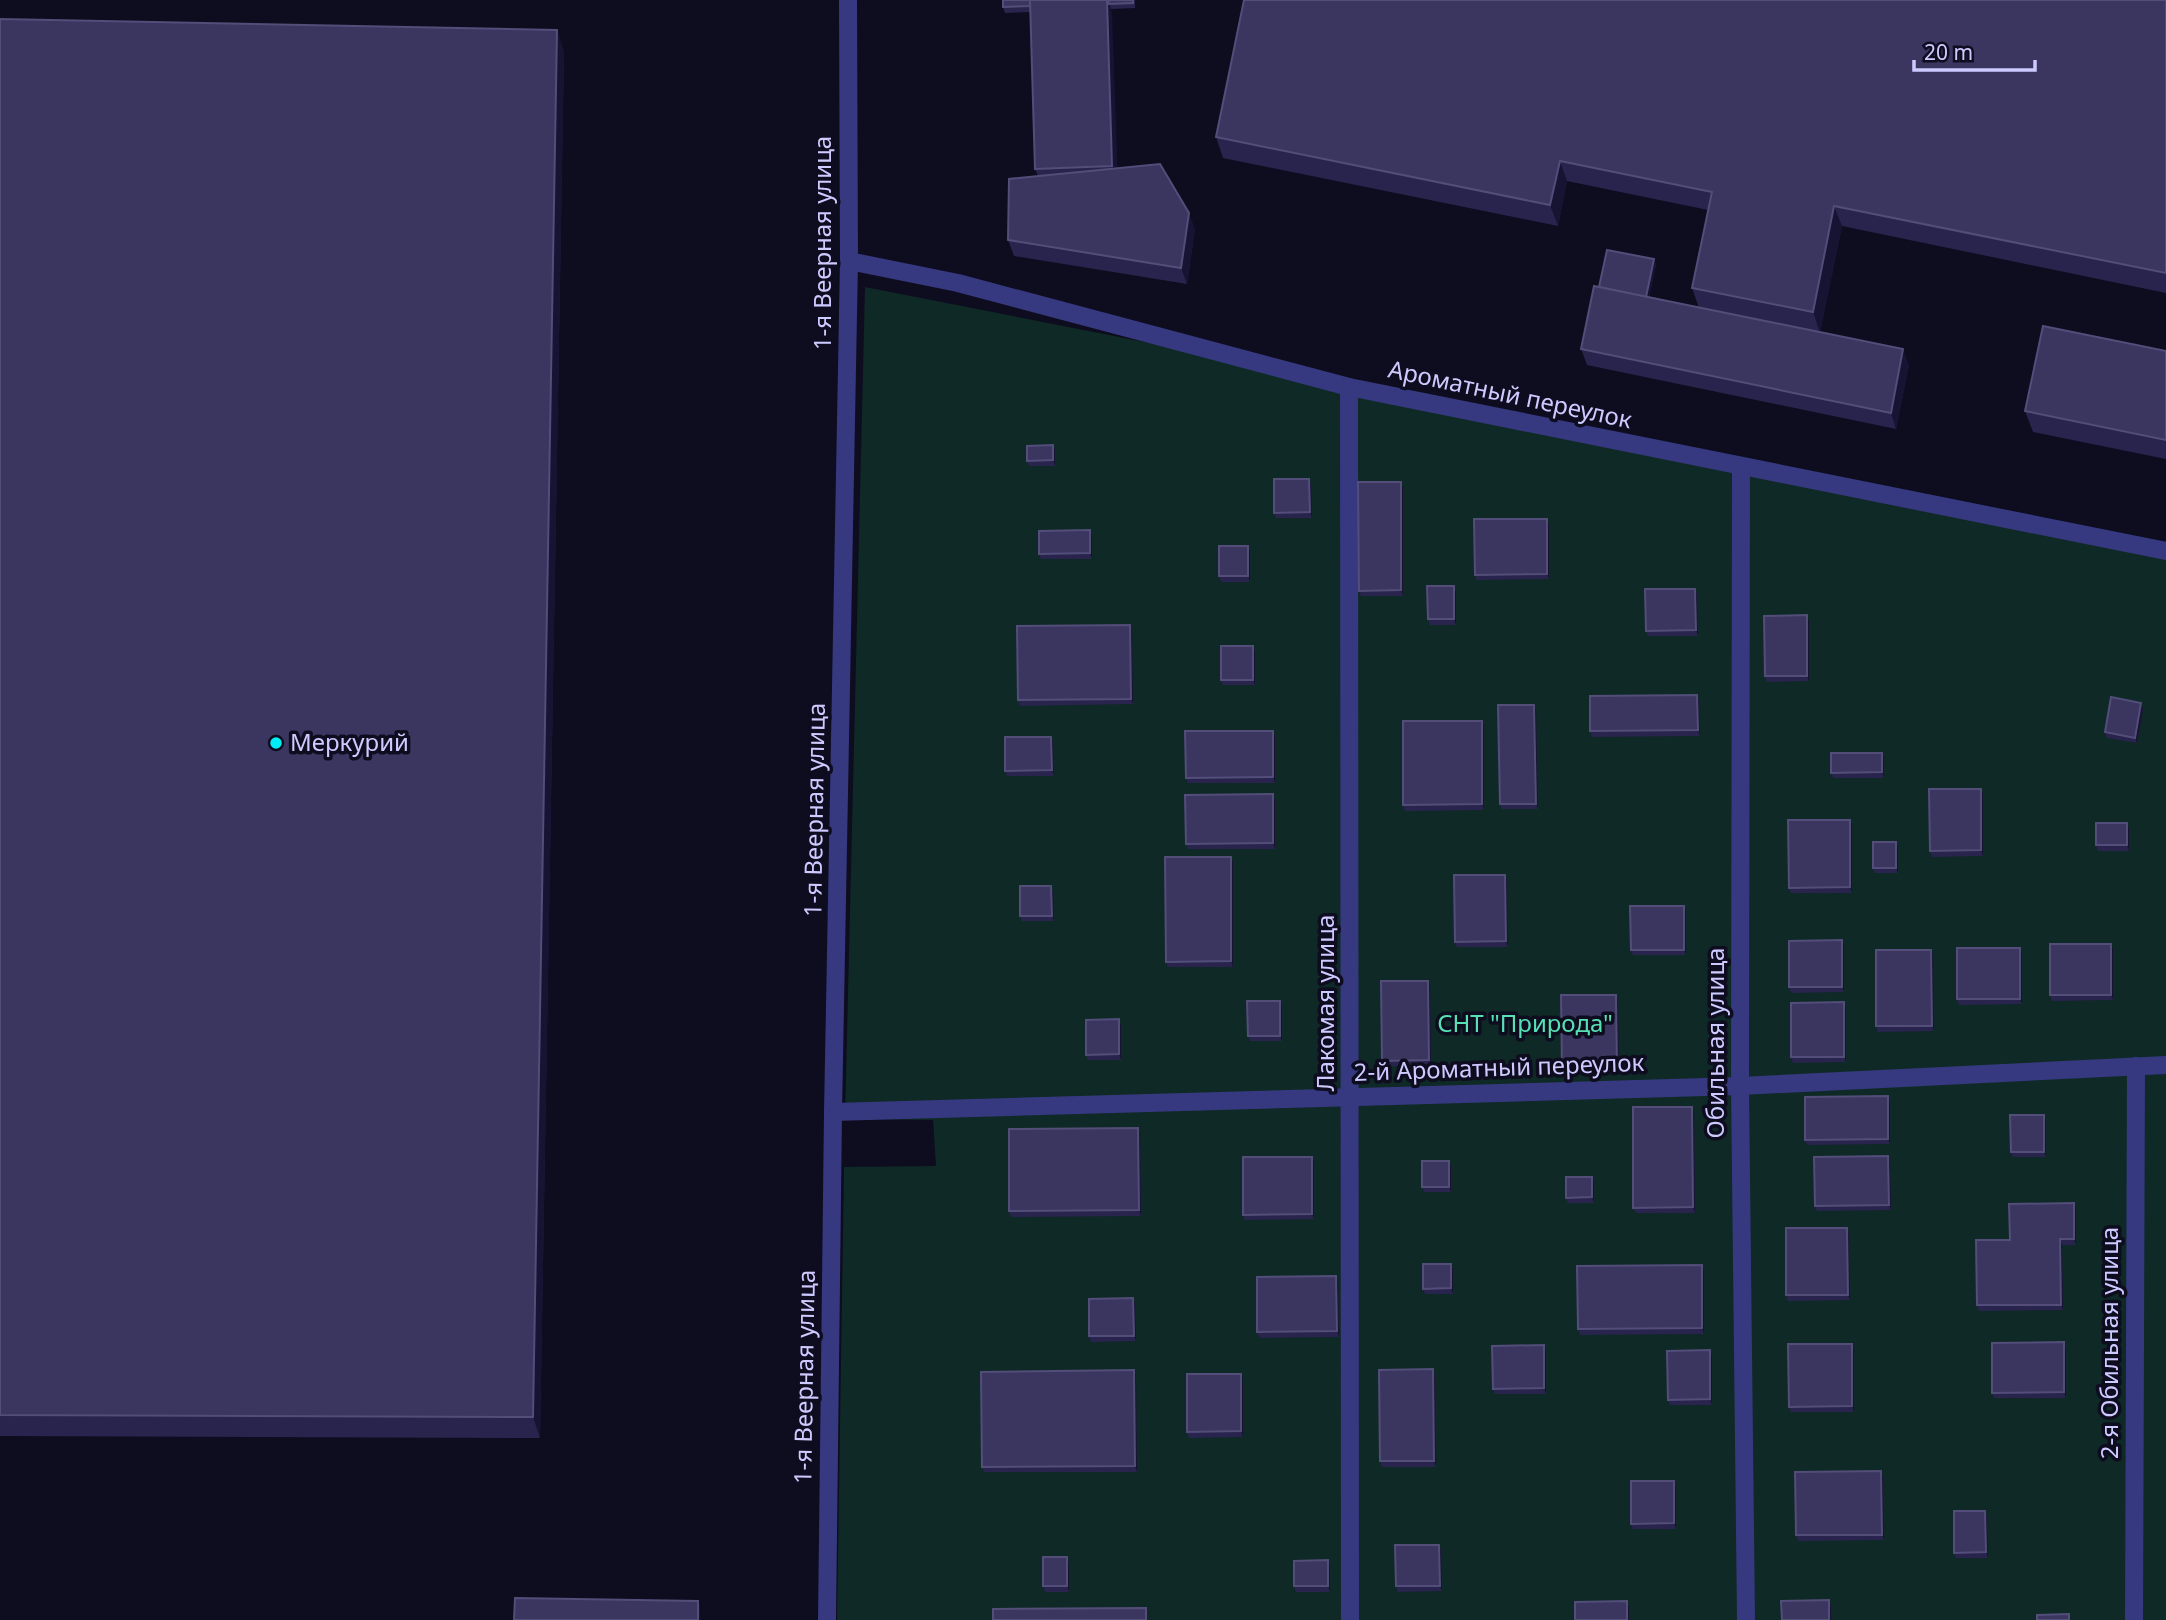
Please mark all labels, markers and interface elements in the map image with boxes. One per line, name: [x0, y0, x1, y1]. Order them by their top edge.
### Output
scale bar: [1914, 28, 2035, 72]
text: 20 m: [1924, 38, 1973, 66]
street label: 1-я Веерная улица: [805, 136, 838, 350]
street label: Ароматный переулок: [1386, 352, 1635, 435]
street label: 1-я Веерная улица: [795, 702, 832, 917]
place label: Меркурий: [290, 725, 409, 758]
marker: Меркурий: [268, 735, 284, 751]
street label: Лакомая улица: [1308, 915, 1341, 1091]
street label: Обильная улица: [1698, 948, 1731, 1138]
park label: СНТ "Природа": [1437, 1006, 1613, 1039]
street label: 2-й Ароматный переулок: [1353, 1045, 1645, 1088]
street label: 2-я Обильная улица: [2092, 1227, 2125, 1459]
street label: 1-я Веерная улица: [785, 1269, 822, 1484]

